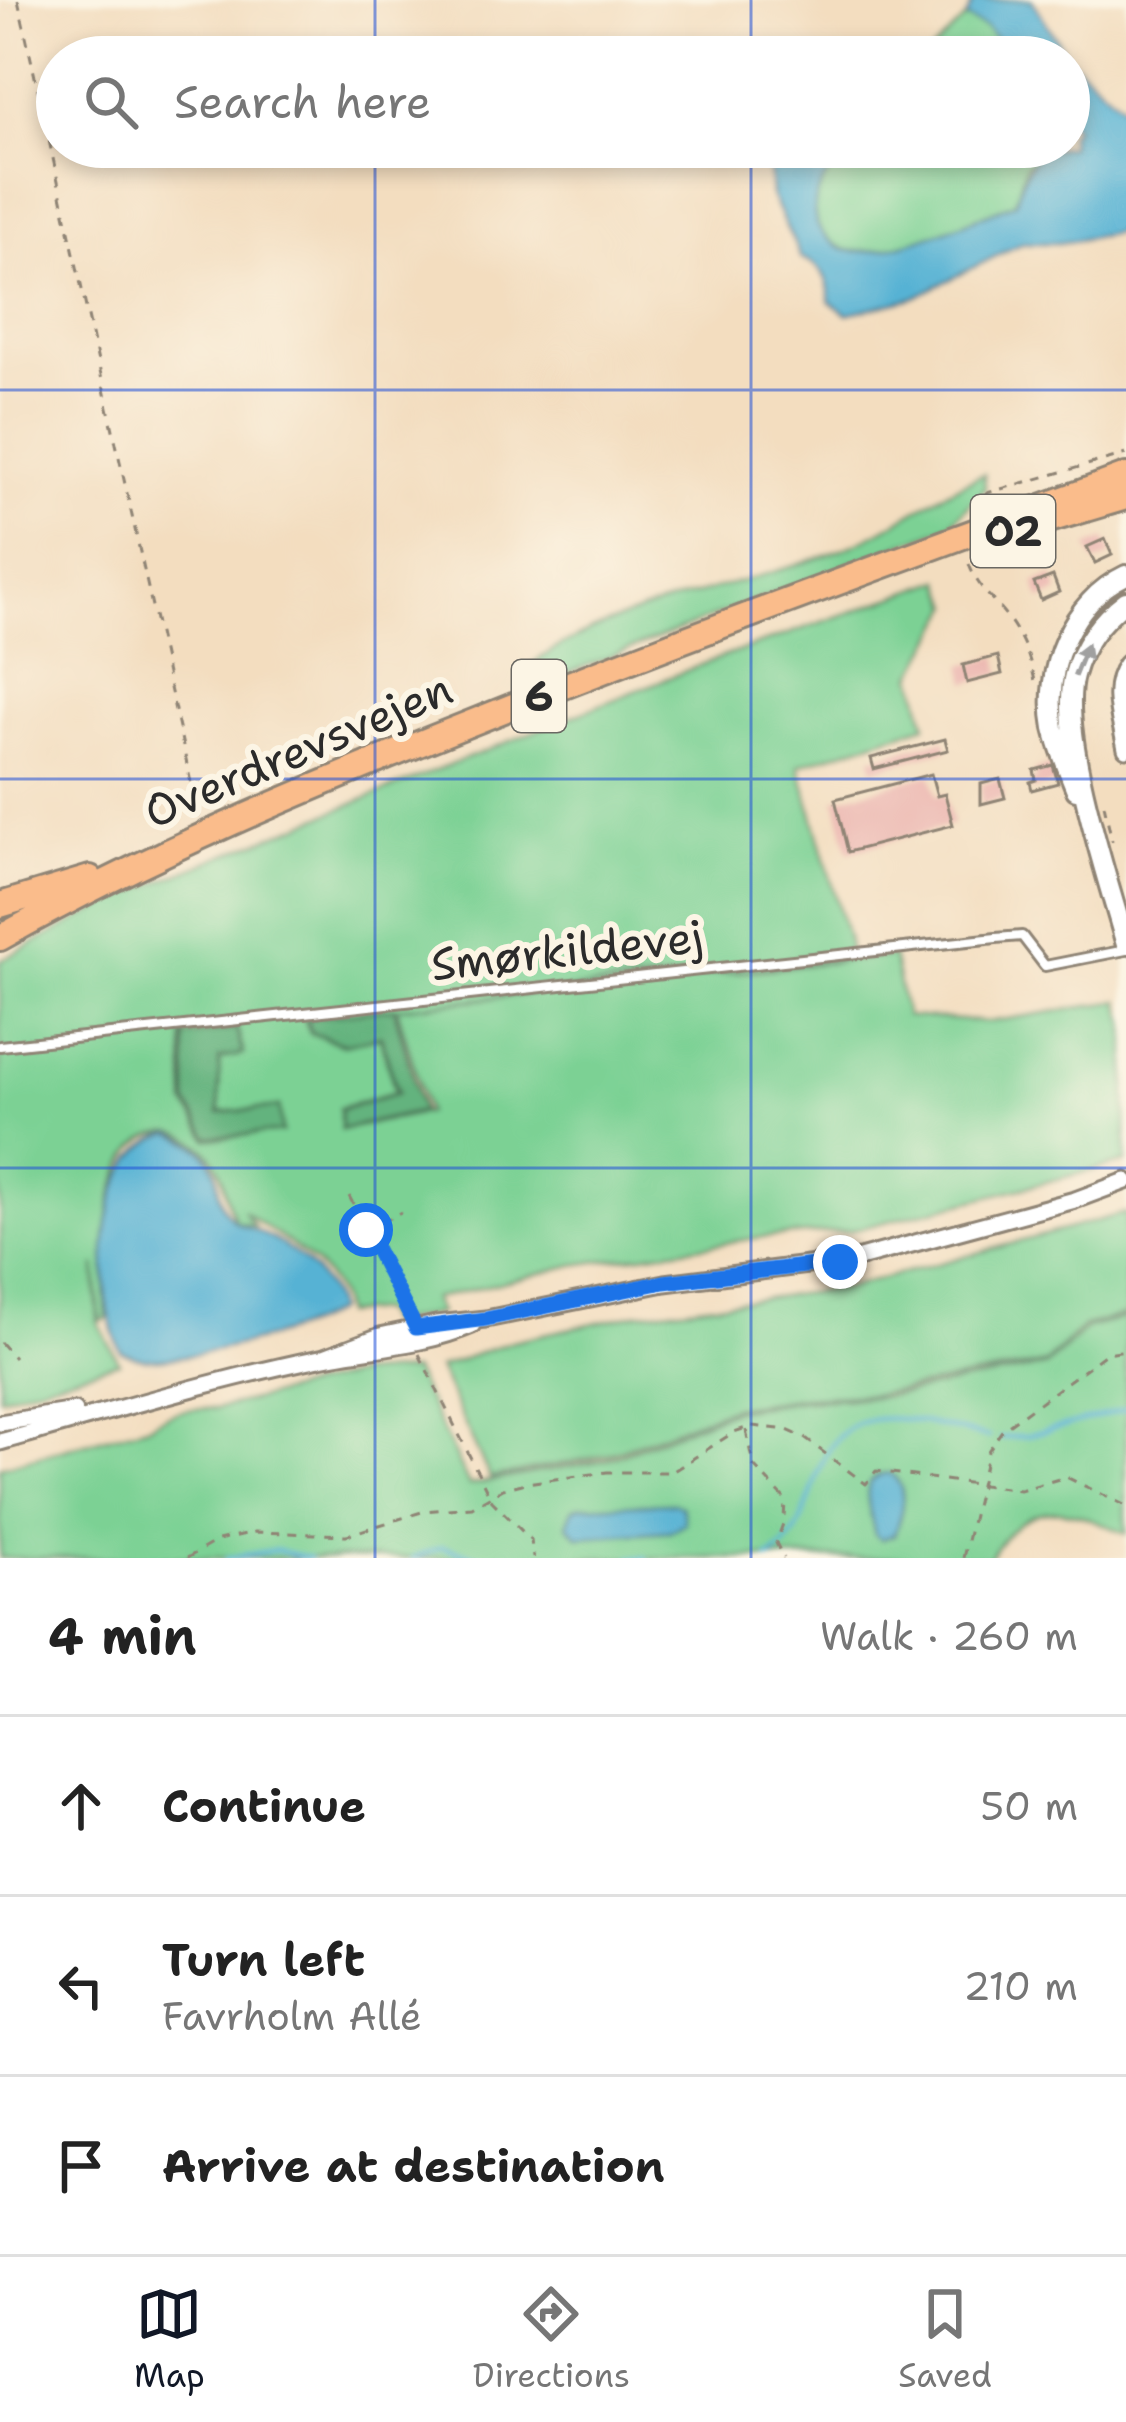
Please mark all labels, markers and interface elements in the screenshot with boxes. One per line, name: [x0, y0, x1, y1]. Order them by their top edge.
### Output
search box: [36, 36, 1090, 168]
icon: search: [78, 69, 144, 135]
text: Search here: [174, 72, 431, 132]
road number: O2: [971, 495, 1055, 567]
one-way arrow: [1072, 641, 1091, 677]
street label: Overdrevsvejen: [135, 658, 461, 842]
road number: 6: [512, 660, 566, 732]
street label: Smørkildevej: [428, 906, 706, 994]
route start: [339, 1203, 393, 1257]
route end: [813, 1235, 867, 1289]
text: 4 min: [48, 1602, 197, 1670]
text: Walk · 260 m: [820, 1610, 1078, 1662]
icon: ahead: [48, 1773, 114, 1839]
text: Continue: [162, 1776, 366, 1836]
text: 50 m: [980, 1780, 1078, 1832]
text: Turn left: [162, 1930, 365, 1990]
icon: left: [48, 1953, 114, 2019]
text: 210 m: [963, 1960, 1078, 2012]
text: Favrholm Allé: [162, 1990, 422, 2042]
icon: arrive: [48, 2133, 114, 2199]
text: Arrive at destination: [162, 2136, 665, 2196]
tab: Map: [134, 2281, 205, 2398]
tab: Directions: [473, 2281, 630, 2398]
tab: Saved: [898, 2281, 992, 2398]

